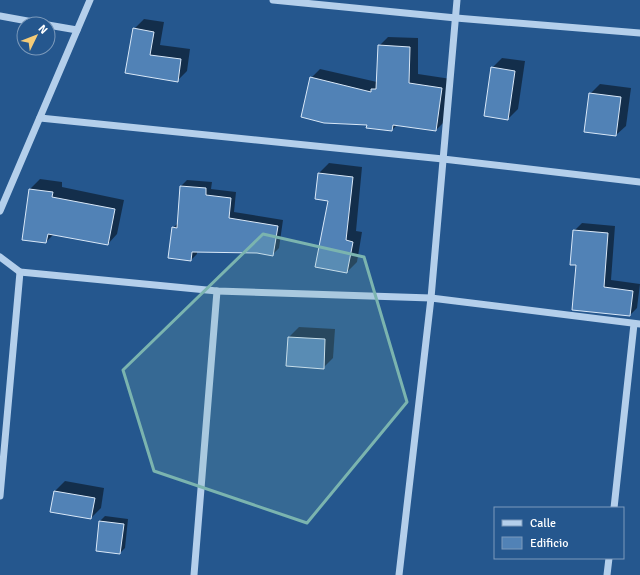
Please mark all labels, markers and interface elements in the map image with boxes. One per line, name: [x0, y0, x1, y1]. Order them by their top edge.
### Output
north arrow: [16, 16, 56, 56]
text: N: [36, 22, 50, 37]
legend: [494, 507, 624, 559]
text: Calle: [530, 516, 556, 531]
text: Edificio: [530, 536, 568, 551]

